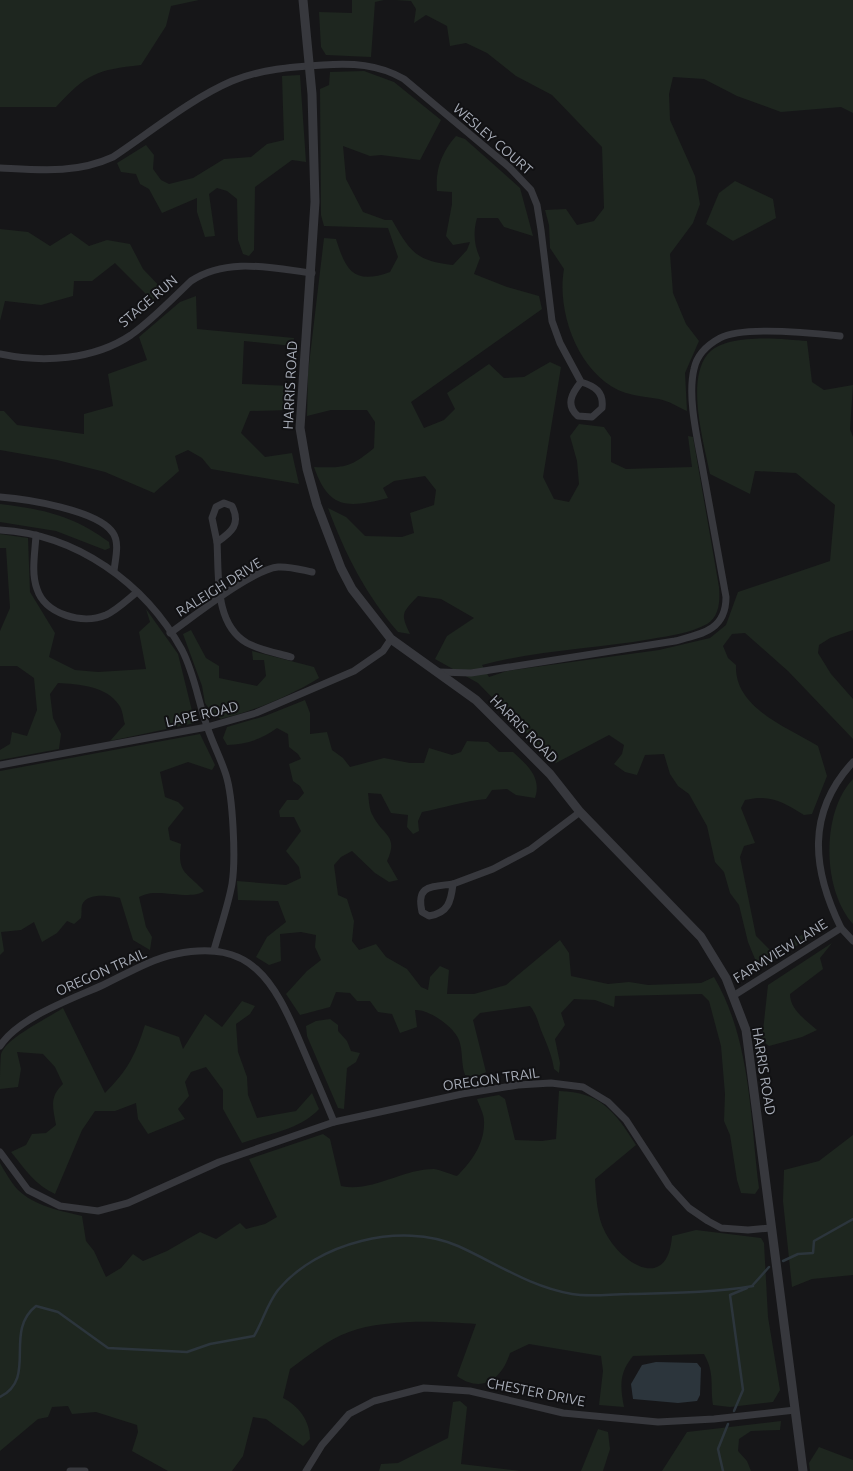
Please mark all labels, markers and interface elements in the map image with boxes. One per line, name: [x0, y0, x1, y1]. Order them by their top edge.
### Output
street label: WESLEY COURT: [450, 100, 536, 178]
street label: STAGE RUN: [115, 272, 181, 330]
street label: HARRIS ROAD: [280, 340, 300, 430]
street label: RALEIGH DRIVE: [173, 554, 265, 620]
street label: HARRIS ROAD: [487, 692, 561, 766]
street label: LAPE ROAD: [164, 698, 240, 730]
street label: FARMVIEW LANE: [730, 916, 830, 986]
street label: OREGON TRAIL: [53, 945, 149, 999]
street label: HARRIS ROAD: [749, 1026, 779, 1116]
street label: OREGON TRAIL: [442, 1064, 540, 1094]
street label: CHESTER DRIVE: [485, 1375, 587, 1409]

